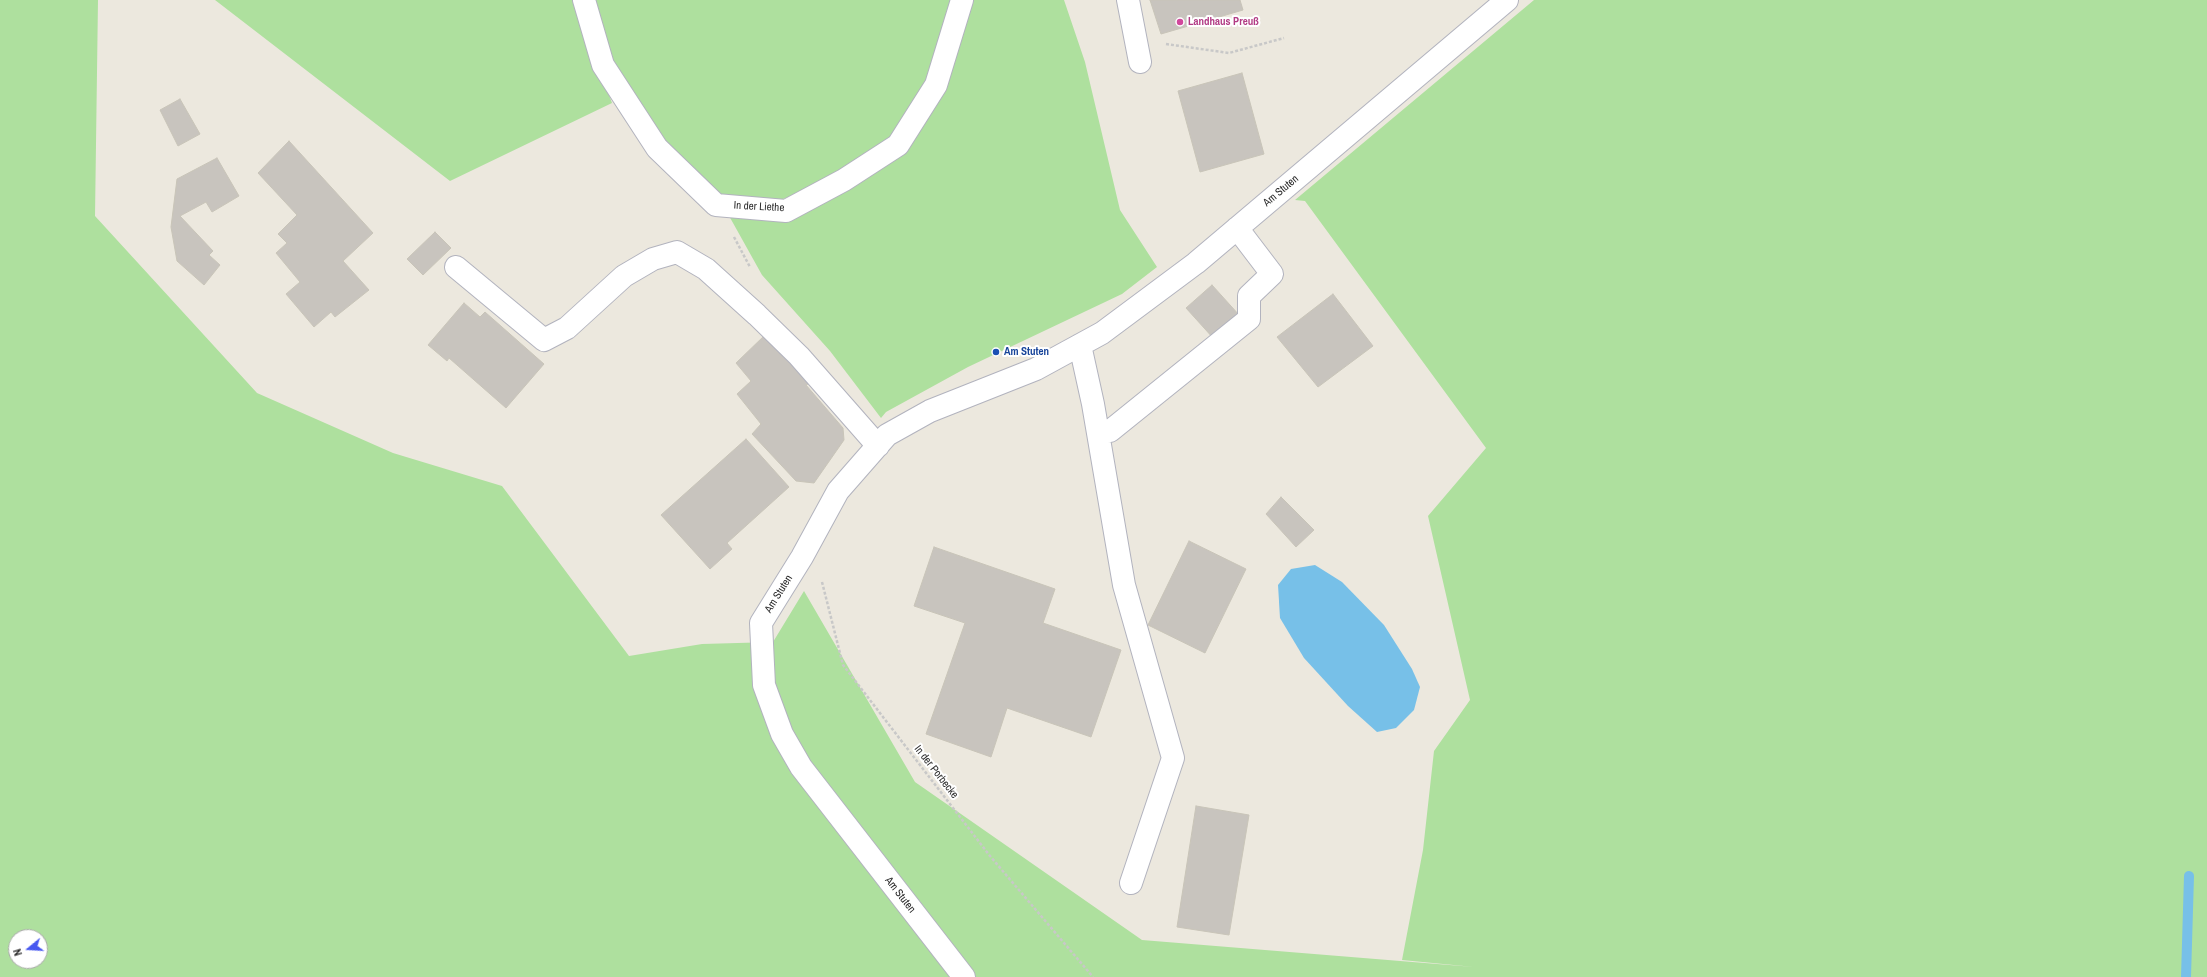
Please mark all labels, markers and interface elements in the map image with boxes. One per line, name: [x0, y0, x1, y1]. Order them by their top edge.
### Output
place label: Landhaus Preuß: [1188, 15, 1259, 29]
marker: Landhaus Preuß: [1175, 17, 1185, 27]
street label: Am Stuten: [1261, 172, 1301, 210]
street label: In der Liethe: [733, 199, 785, 215]
place label: Am Stuten: [1004, 345, 1049, 359]
marker: Am Stuten: [991, 347, 1001, 357]
street label: Am Stuten: [762, 573, 796, 615]
street label: In der Porbecke: [911, 743, 961, 801]
street label: Am Stuten: [882, 874, 918, 916]
north arrow: [8, 929, 48, 969]
text: N: [10, 947, 25, 958]

